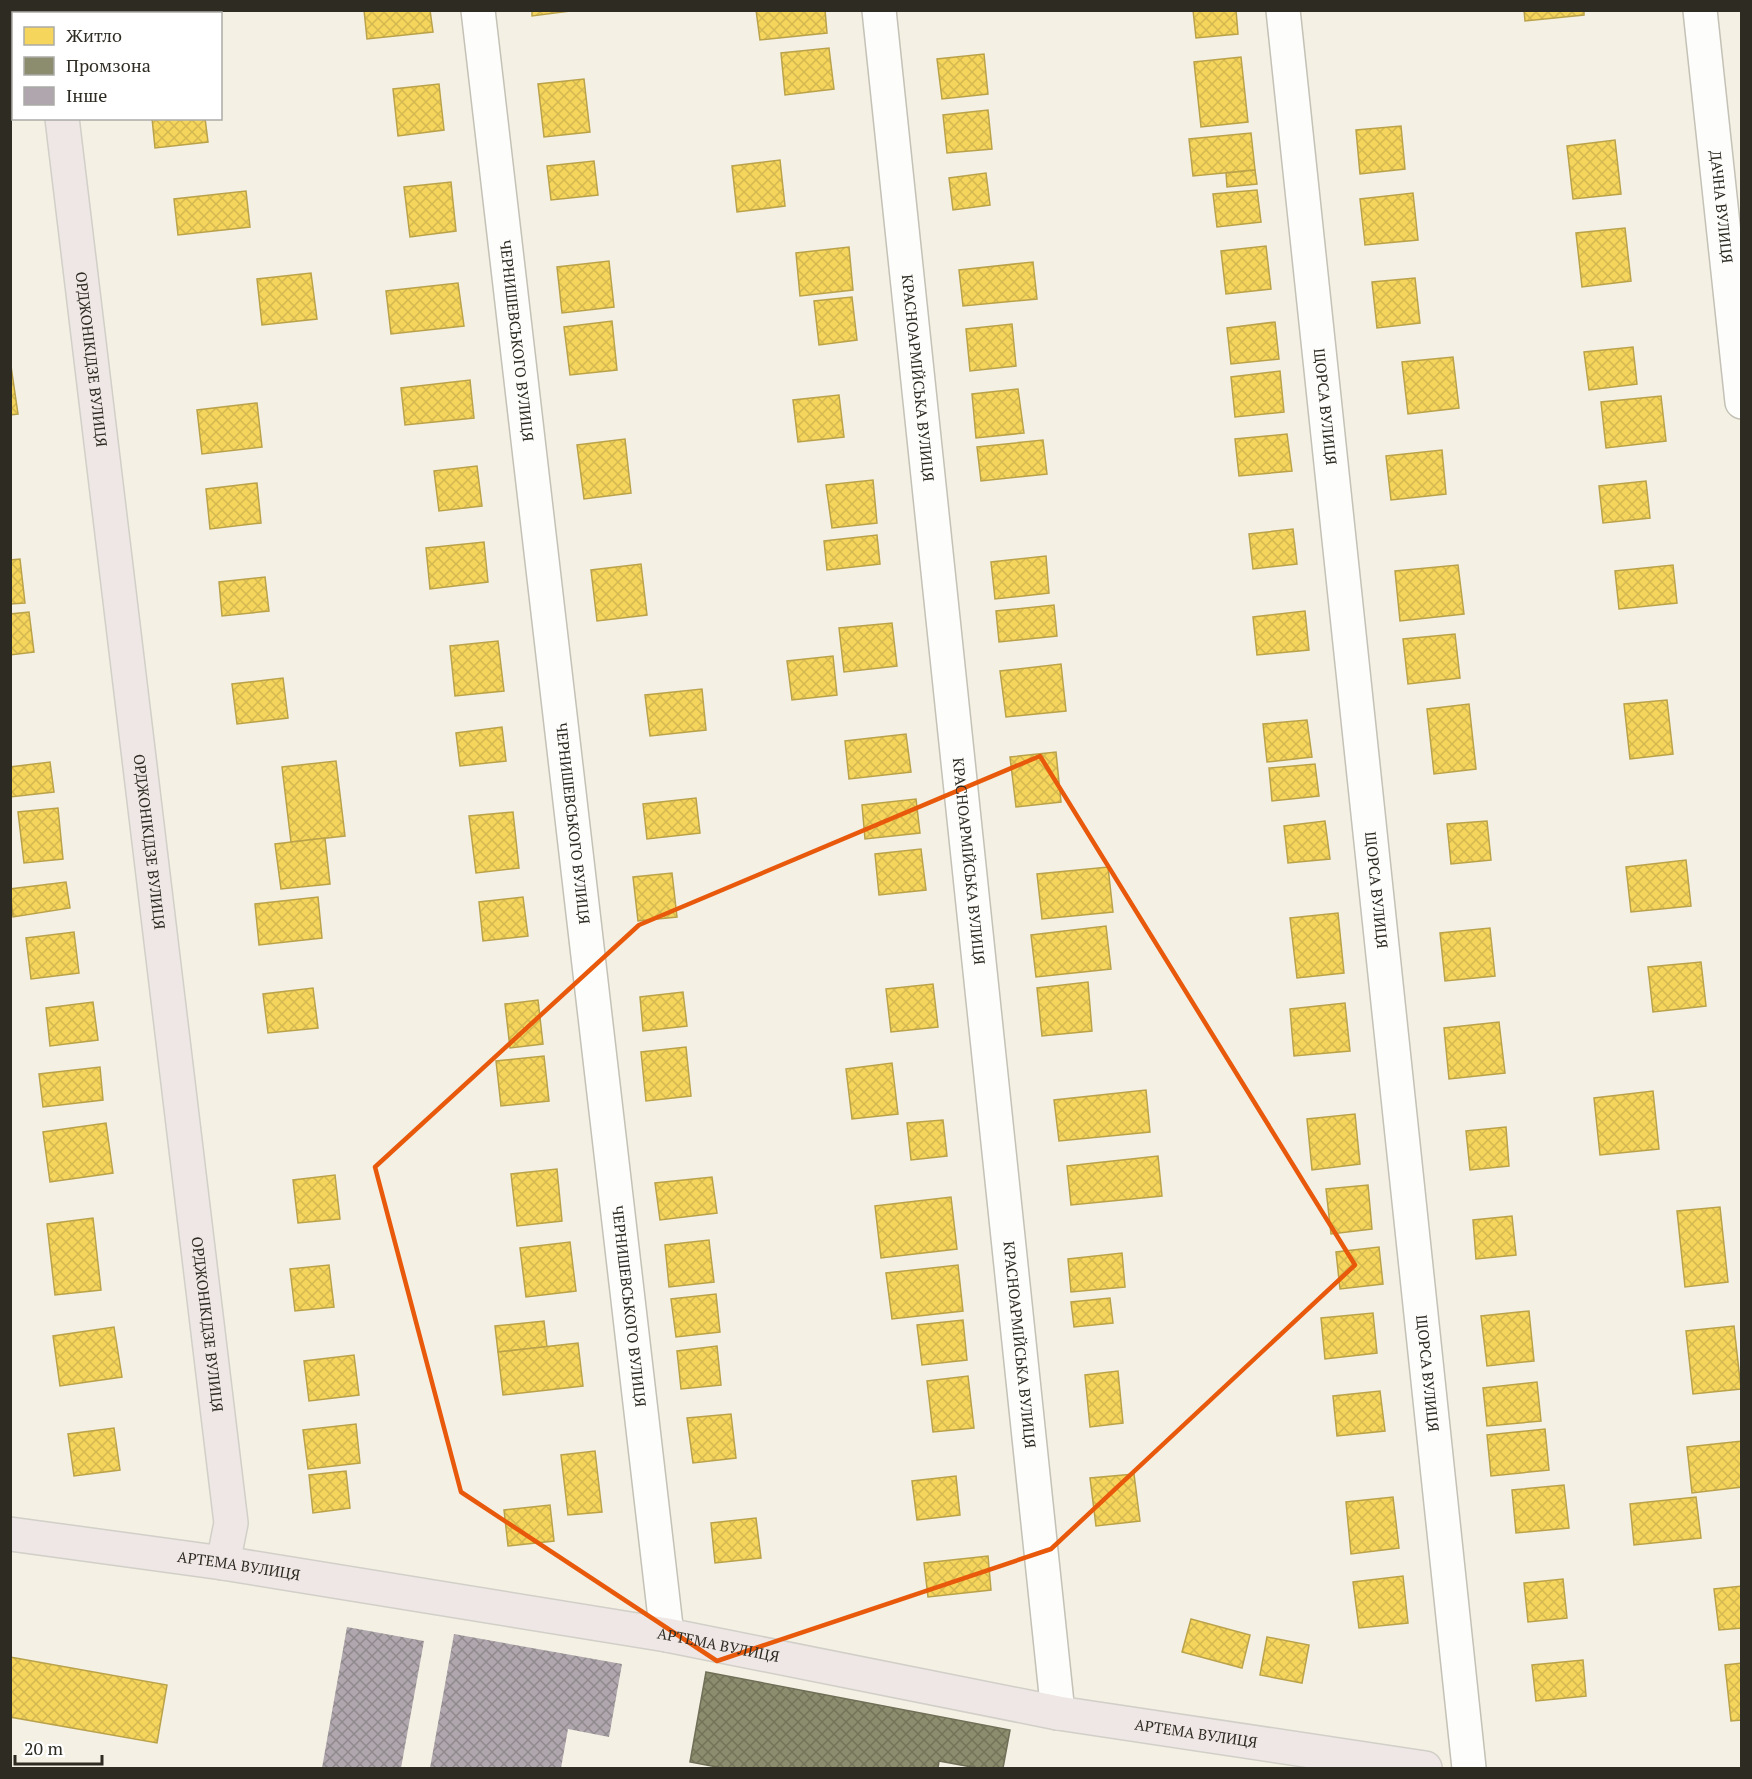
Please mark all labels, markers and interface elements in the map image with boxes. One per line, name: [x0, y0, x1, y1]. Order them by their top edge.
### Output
legend: [12, 12, 222, 120]
text: Житло: [66, 23, 122, 47]
text: Промзона: [66, 53, 151, 77]
text: Інше: [66, 83, 107, 107]
street label: ДАЧНА ВУЛИЦЯ: [1706, 149, 1738, 265]
street label: ЧЕРНИШЕВСЬКОГО ВУЛИЦЯ: [496, 239, 539, 443]
street label: ОРДЖОНІКІДЗЕ ВУЛИЦЯ: [72, 270, 113, 448]
street label: КРАСНОАРМІЙСЬКА ВУЛИЦЯ: [898, 273, 940, 483]
street label: ЩОРСА ВУЛИЦЯ: [1310, 347, 1342, 466]
street label: ЧЕРНИШЕВСЬКОГО ВУЛИЦЯ: [552, 722, 595, 926]
street label: ОРДЖОНІКІДЗЕ ВУЛИЦЯ: [130, 753, 171, 931]
street label: КРАСНОАРМІЙСЬКА ВУЛИЦЯ: [949, 757, 990, 966]
street label: ЩОРСА ВУЛИЦЯ: [1361, 831, 1393, 950]
street label: ЧЕРНИШЕВСЬКОГО ВУЛИЦЯ: [608, 1204, 651, 1408]
street label: ОРДЖОНІКІДЗЕ ВУЛИЦЯ: [188, 1235, 229, 1413]
street label: КРАСНОАРМІЙСЬКА ВУЛИЦЯ: [999, 1240, 1041, 1450]
street label: ЩОРСА ВУЛИЦЯ: [1412, 1314, 1444, 1433]
street label: АРТЕМА ВУЛИЦЯ: [176, 1546, 302, 1584]
street label: АРТЕМА ВУЛИЦЯ: [656, 1623, 782, 1666]
street label: АРТЕМА ВУЛИЦЯ: [1133, 1714, 1259, 1752]
scale bar: [15, 1728, 102, 1766]
text: 20 m: [24, 1736, 64, 1760]

